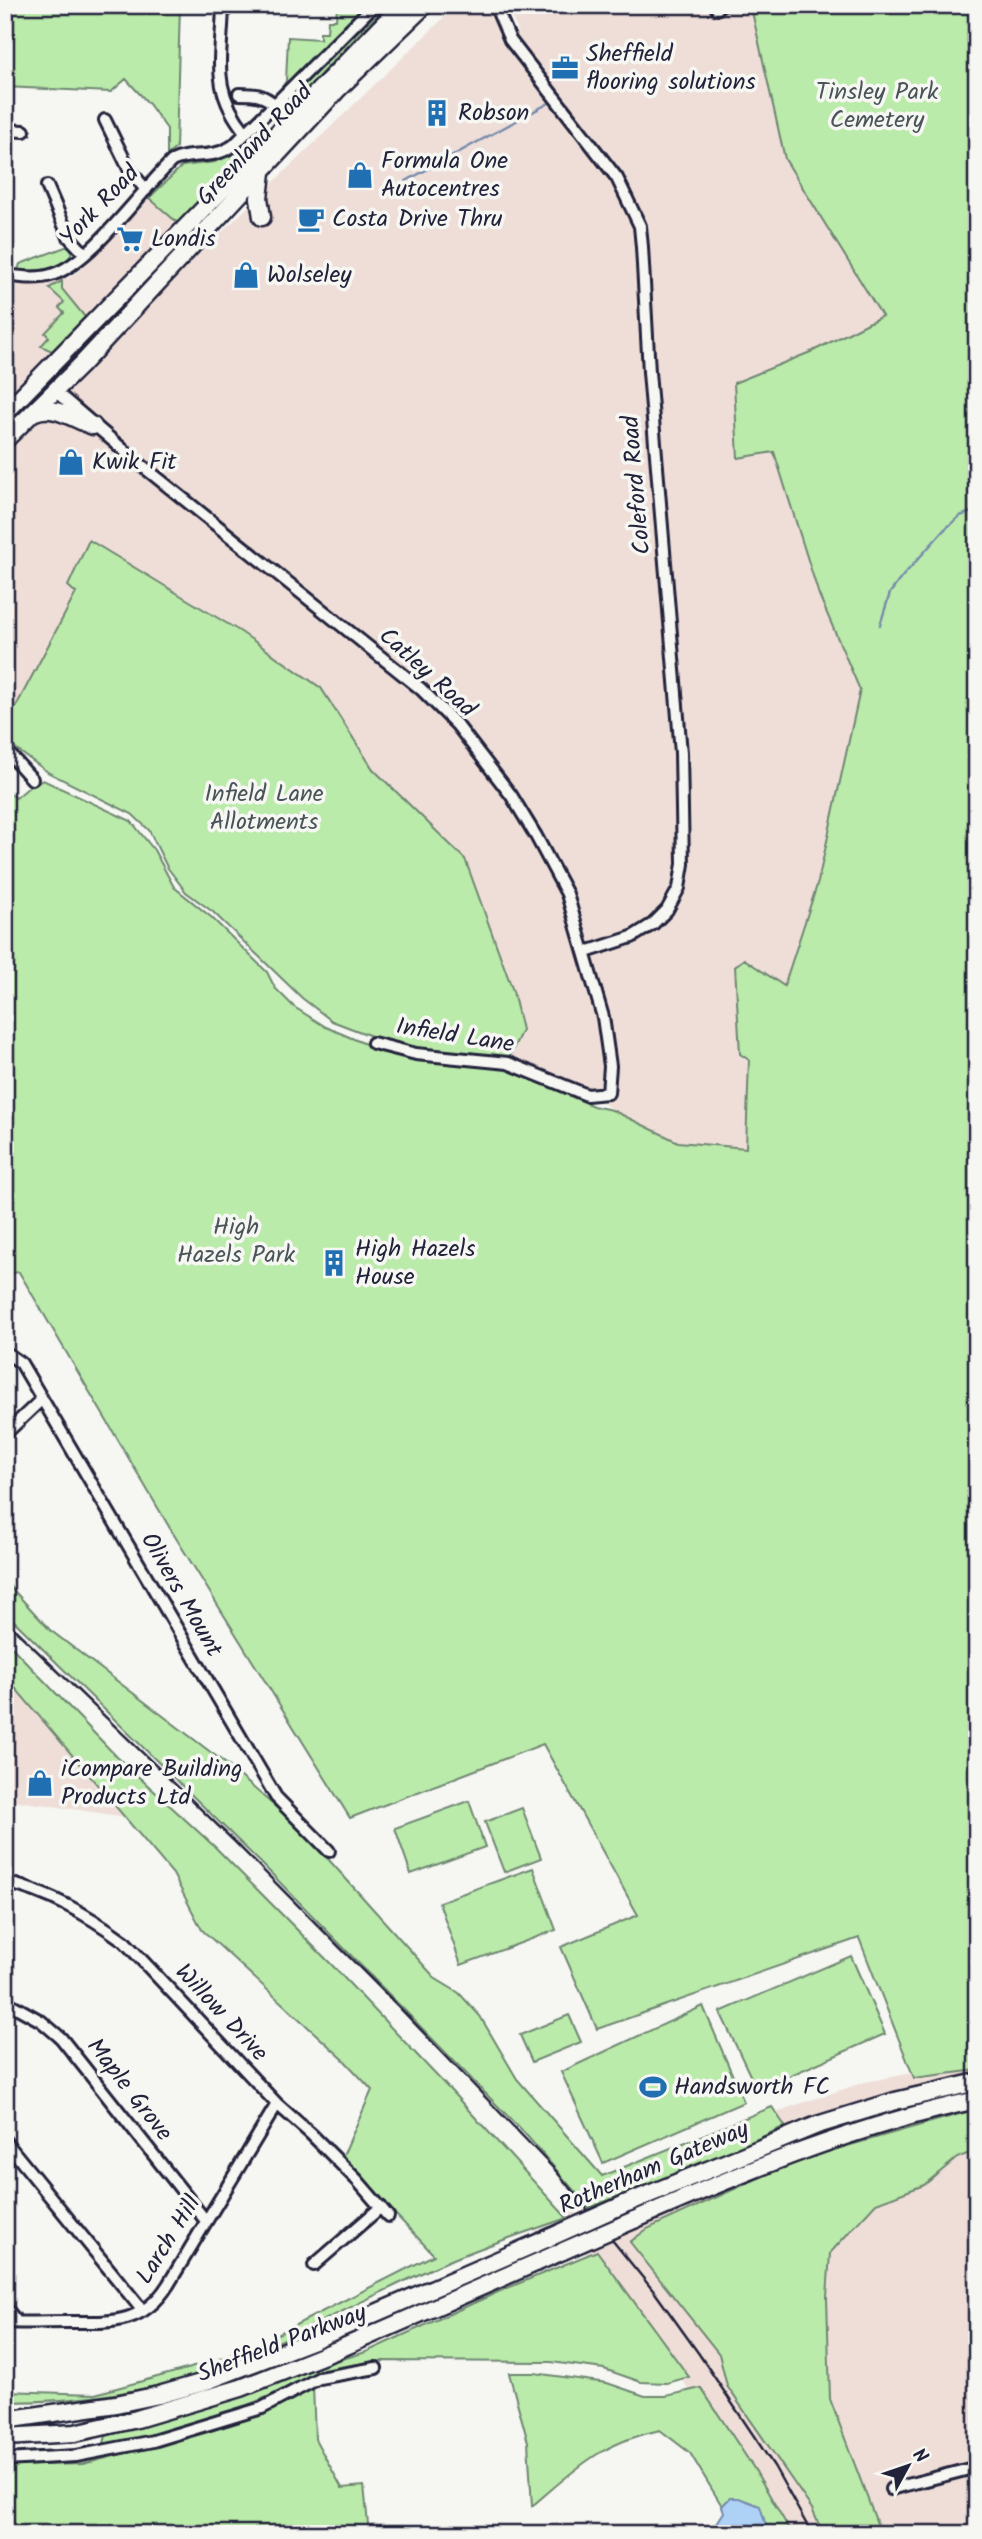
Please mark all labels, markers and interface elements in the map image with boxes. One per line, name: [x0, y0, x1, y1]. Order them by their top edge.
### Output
place label: Sheffield flooring solutions: [586, 35, 756, 102]
office icon: Sheffield flooring solutions: [550, 53, 580, 83]
park label: Tinsley Park Cemetery: [816, 73, 939, 140]
street label: Greenland Road: [187, 74, 323, 216]
place label: Robson: [458, 94, 529, 133]
building icon: Robson: [422, 98, 452, 128]
place label: Formula One Autocentres: [381, 142, 508, 209]
street label: York Road: [51, 155, 150, 256]
shop icon: Formula One Autocentres: [345, 160, 375, 190]
place label: Costa Drive Thru: [332, 200, 503, 239]
cafe icon: Costa Drive Thru: [296, 204, 326, 234]
place label: Londis: [151, 220, 216, 259]
supermarket icon: Londis: [115, 224, 145, 254]
place label: Wolseley: [267, 256, 352, 295]
shop icon: Wolseley: [231, 260, 261, 290]
street label: Coleford Road: [611, 413, 663, 556]
place label: Kwik Fit: [92, 443, 177, 482]
shop icon: Kwik Fit: [56, 447, 86, 477]
street label: Catley Road: [369, 618, 486, 729]
park label: Infield Lane Allotments: [204, 775, 324, 842]
street label: Infield Lane: [393, 1007, 517, 1065]
park label: High Hazels Park: [177, 1208, 296, 1275]
place label: High Hazels House: [355, 1230, 475, 1297]
building icon: High Hazels House: [319, 1248, 349, 1278]
street label: Olivers Mount: [129, 1525, 233, 1665]
place label: iCompare Building Products Ltd: [61, 1750, 242, 1817]
shop icon: iCompare Building Products Ltd: [25, 1768, 55, 1798]
street label: Willow Drive: [165, 1955, 277, 2071]
street label: Maple Grove: [76, 2030, 182, 2150]
place label: Handsworth FC: [674, 2068, 830, 2107]
sports icon: Handsworth FC: [638, 2072, 668, 2102]
street label: Rotherham Gateway: [553, 2110, 756, 2226]
street label: Larch Hill: [126, 2188, 212, 2292]
street label: Sheffield Parkway: [192, 2294, 373, 2394]
north arrow: [874, 2430, 944, 2500]
text: N: [904, 2442, 935, 2471]

